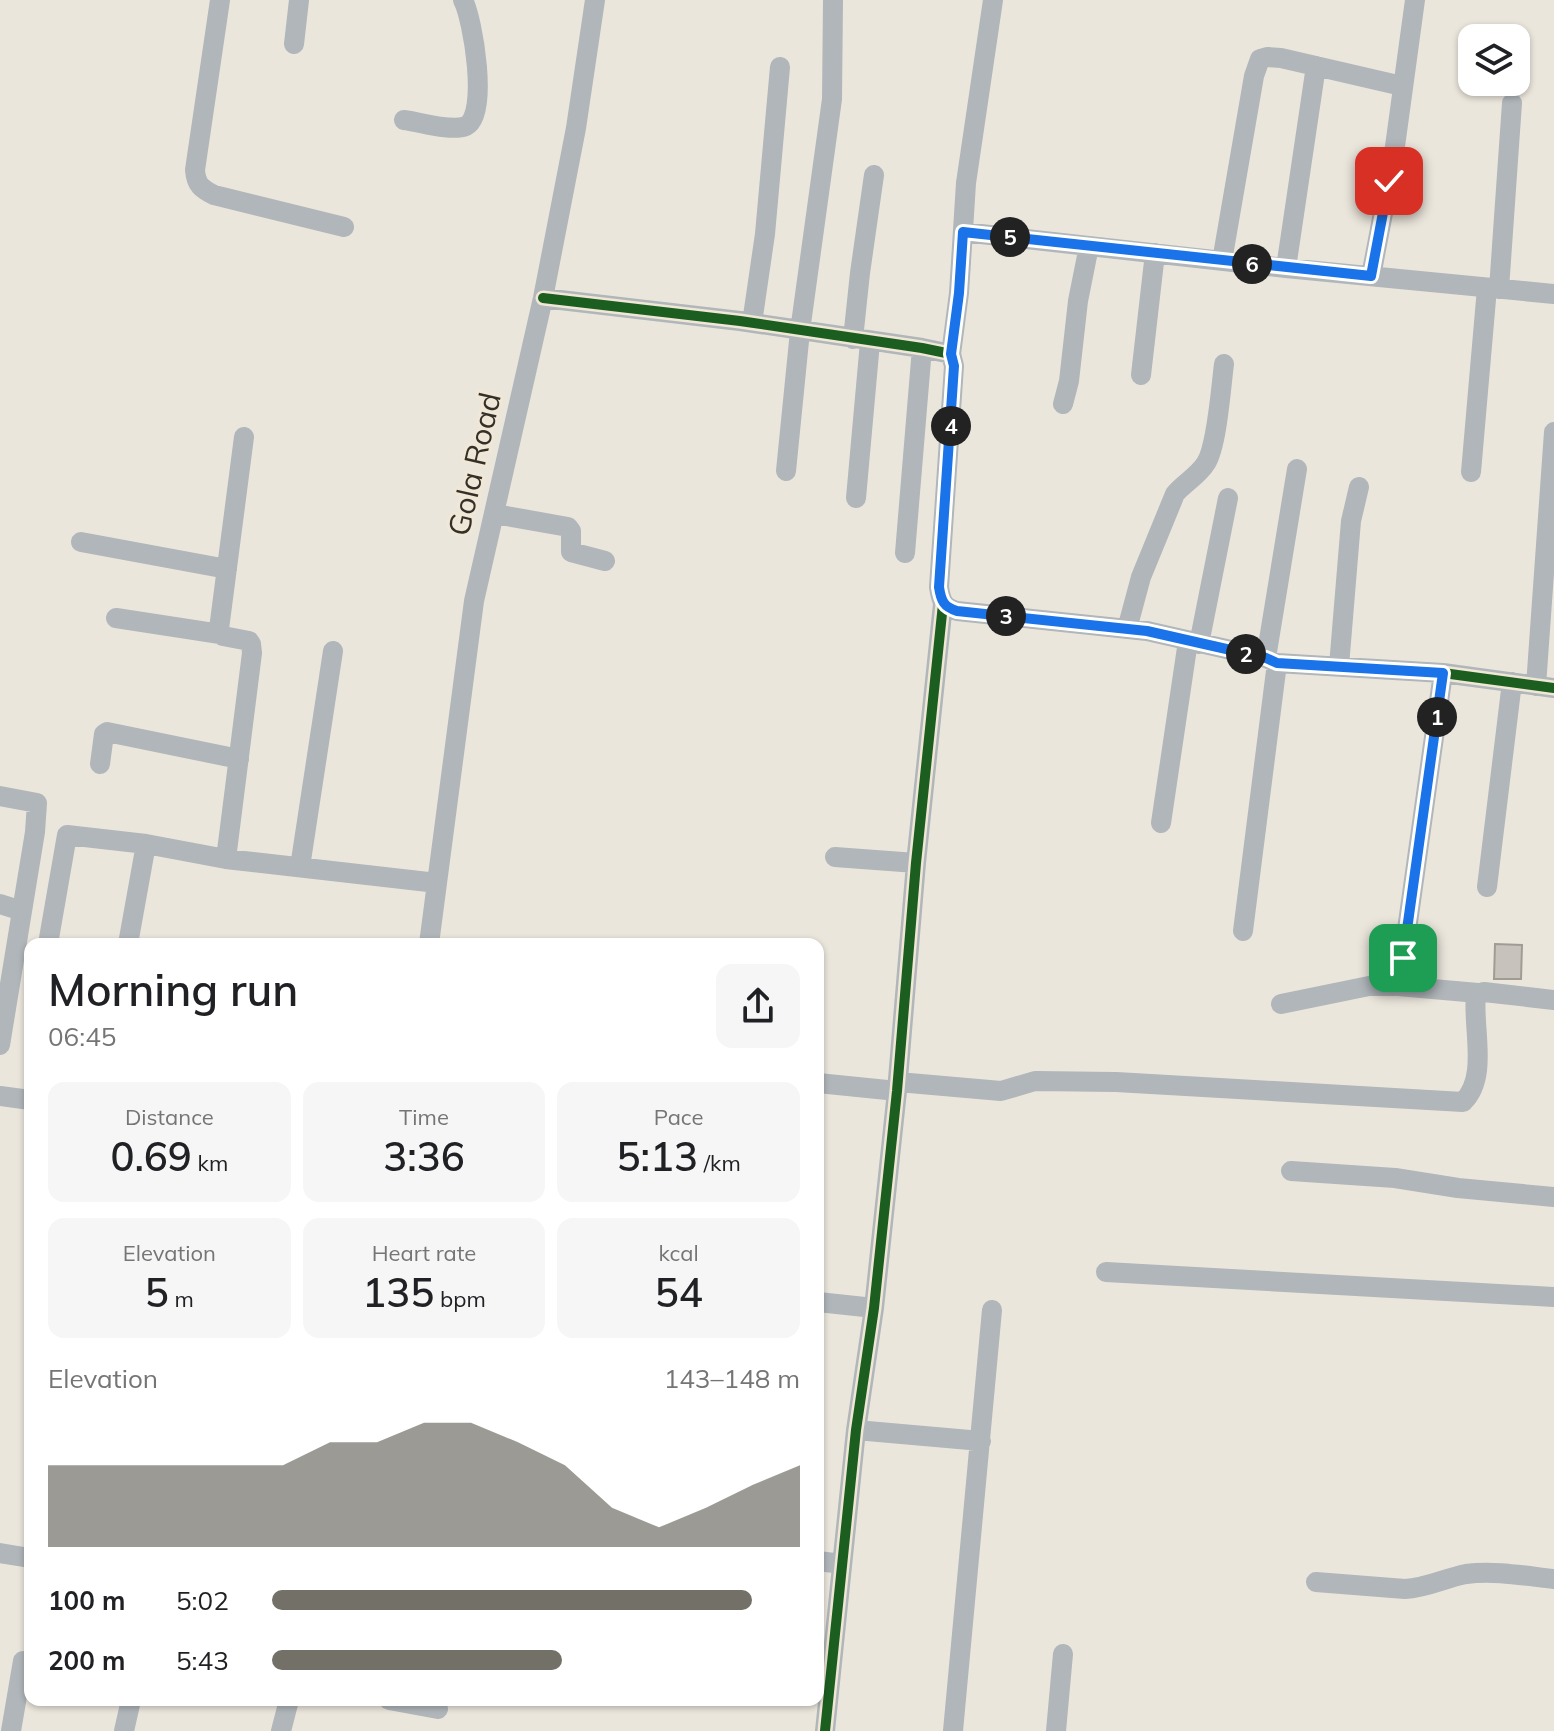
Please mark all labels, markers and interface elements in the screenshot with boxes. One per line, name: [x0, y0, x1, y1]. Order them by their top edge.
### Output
map controls: [1458, 24, 1530, 96]
button: layers: [1458, 24, 1530, 96]
pin: [1355, 147, 1423, 215]
icon: check: [1367, 159, 1411, 203]
pin: 5: [990, 217, 1030, 257]
text: 5: [1003, 223, 1017, 251]
pin: 6: [1232, 244, 1272, 284]
text: 6: [1245, 250, 1259, 278]
street label: Gola Road: [439, 389, 509, 539]
pin: 4: [931, 406, 971, 446]
text: 4: [944, 412, 958, 440]
pin: 3: [986, 596, 1026, 636]
text: 3: [999, 602, 1013, 630]
pin: 2: [1226, 634, 1266, 674]
text: 2: [1239, 640, 1253, 668]
pin: 1: [1417, 697, 1457, 737]
text: 1: [1430, 703, 1444, 731]
pin: [1369, 924, 1437, 992]
icon: arrive: [1381, 936, 1425, 980]
text: Morning run: [48, 962, 298, 1017]
button: share: [716, 964, 800, 1048]
text: 06:45: [48, 1020, 116, 1053]
text: Distance: [125, 1103, 214, 1131]
text: Time: [399, 1103, 449, 1131]
text: Pace: [654, 1103, 703, 1131]
text: 0.69: [110, 1131, 192, 1181]
text: 3:36: [383, 1131, 465, 1181]
text: 5:13: [617, 1131, 698, 1181]
text: km: [192, 1149, 228, 1177]
text: /km: [698, 1149, 741, 1177]
text: Elevation: [123, 1239, 216, 1267]
text: Heart rate: [372, 1239, 476, 1267]
text: kcal: [659, 1239, 699, 1267]
text: 5: [145, 1267, 169, 1317]
text: 135: [362, 1267, 434, 1317]
text: 54: [655, 1267, 703, 1317]
text: m: [169, 1285, 194, 1313]
text: bpm: [434, 1285, 486, 1313]
text: Elevation: [48, 1362, 158, 1395]
text: 143–148 m: [664, 1362, 800, 1395]
text: 100 m: [48, 1584, 125, 1617]
text: 5:02: [176, 1584, 229, 1617]
text: 200 m: [48, 1644, 125, 1677]
text: 5:43: [176, 1644, 229, 1677]

